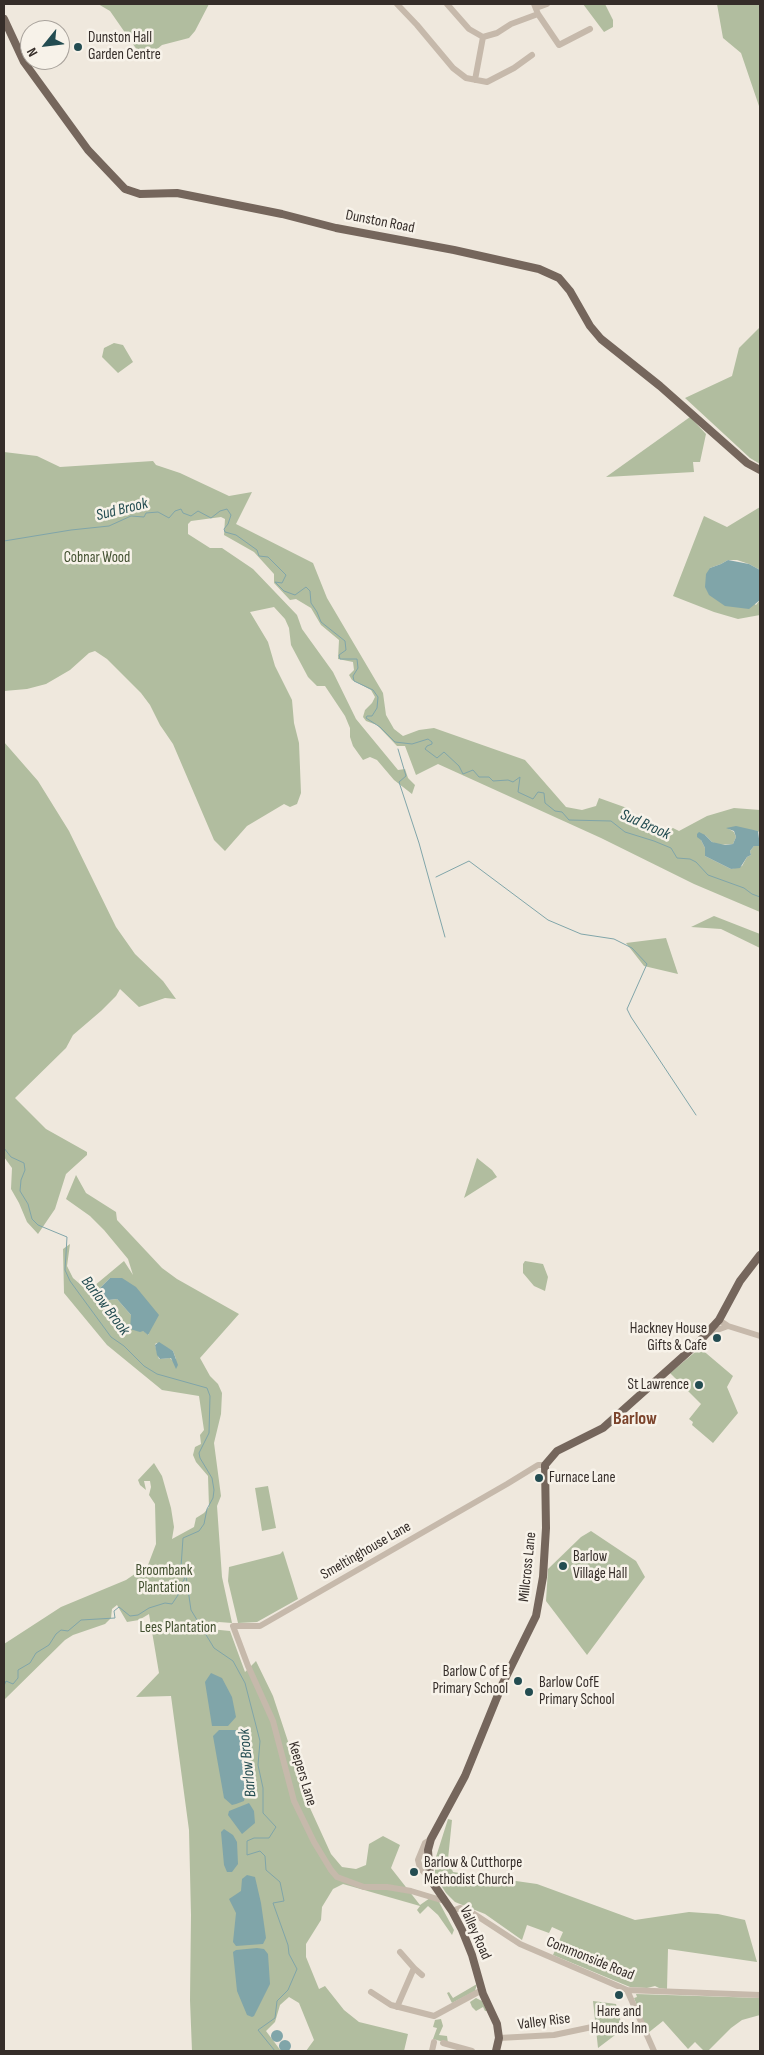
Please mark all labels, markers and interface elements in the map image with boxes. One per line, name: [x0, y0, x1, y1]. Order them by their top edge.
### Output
north arrow: [20, 20, 70, 70]
place label: Dunston Hall Garden Centre: [88, 29, 161, 64]
marker: Dunston Hall Garden Centre: [72, 41, 84, 53]
text: N: [23, 45, 42, 59]
street label: Dunston Road: [344, 206, 416, 238]
water label: Sud Brook: [94, 494, 150, 526]
park label: Cobnar Wood: [64, 549, 130, 567]
water label: Sud Brook: [617, 806, 673, 844]
water label: Barlow Brook: [77, 1273, 133, 1339]
place label: Hackney House Gifts & Cafe: [630, 1320, 707, 1355]
marker: Hackney House Gifts & Cafe: [711, 1332, 723, 1344]
place label: St Lawrence: [627, 1376, 689, 1394]
marker: St Lawrence: [693, 1379, 705, 1391]
district label: Barlow: [613, 1408, 657, 1430]
place label: Furnace Lane: [549, 1469, 616, 1487]
marker: Furnace Lane: [533, 1472, 545, 1484]
street label: Smeltinghouse Lane: [318, 1518, 414, 1584]
street label: Millcross Lane: [515, 1531, 541, 1603]
place label: Barlow Village Hall: [573, 1548, 627, 1583]
marker: Barlow Village Hall: [557, 1560, 569, 1572]
park label: Broombank Plantation: [136, 1562, 192, 1597]
park label: Lees Plantation: [140, 1619, 216, 1637]
place label: Barlow C of E Primary School: [432, 1663, 508, 1698]
place label: Barlow CofE Primary School: [539, 1674, 615, 1709]
marker: Barlow C of E Primary School: [512, 1675, 524, 1687]
marker: Barlow CofE Primary School: [523, 1686, 535, 1698]
water label: Barlow Brook: [235, 1728, 261, 1798]
street label: Keepers Lane: [284, 1740, 320, 1808]
place label: Barlow & Cutthorpe Methodist Church: [424, 1854, 522, 1889]
marker: Barlow & Cutthorpe Methodist Church: [408, 1866, 420, 1878]
street label: Valley Road: [455, 1903, 495, 1963]
street label: Commonside Road: [543, 1933, 637, 1985]
marker: Hare and Hounds Inn: [613, 1989, 625, 2001]
place label: Hare and Hounds Inn: [591, 2003, 647, 2038]
street label: Valley Rise: [517, 2010, 571, 2034]

